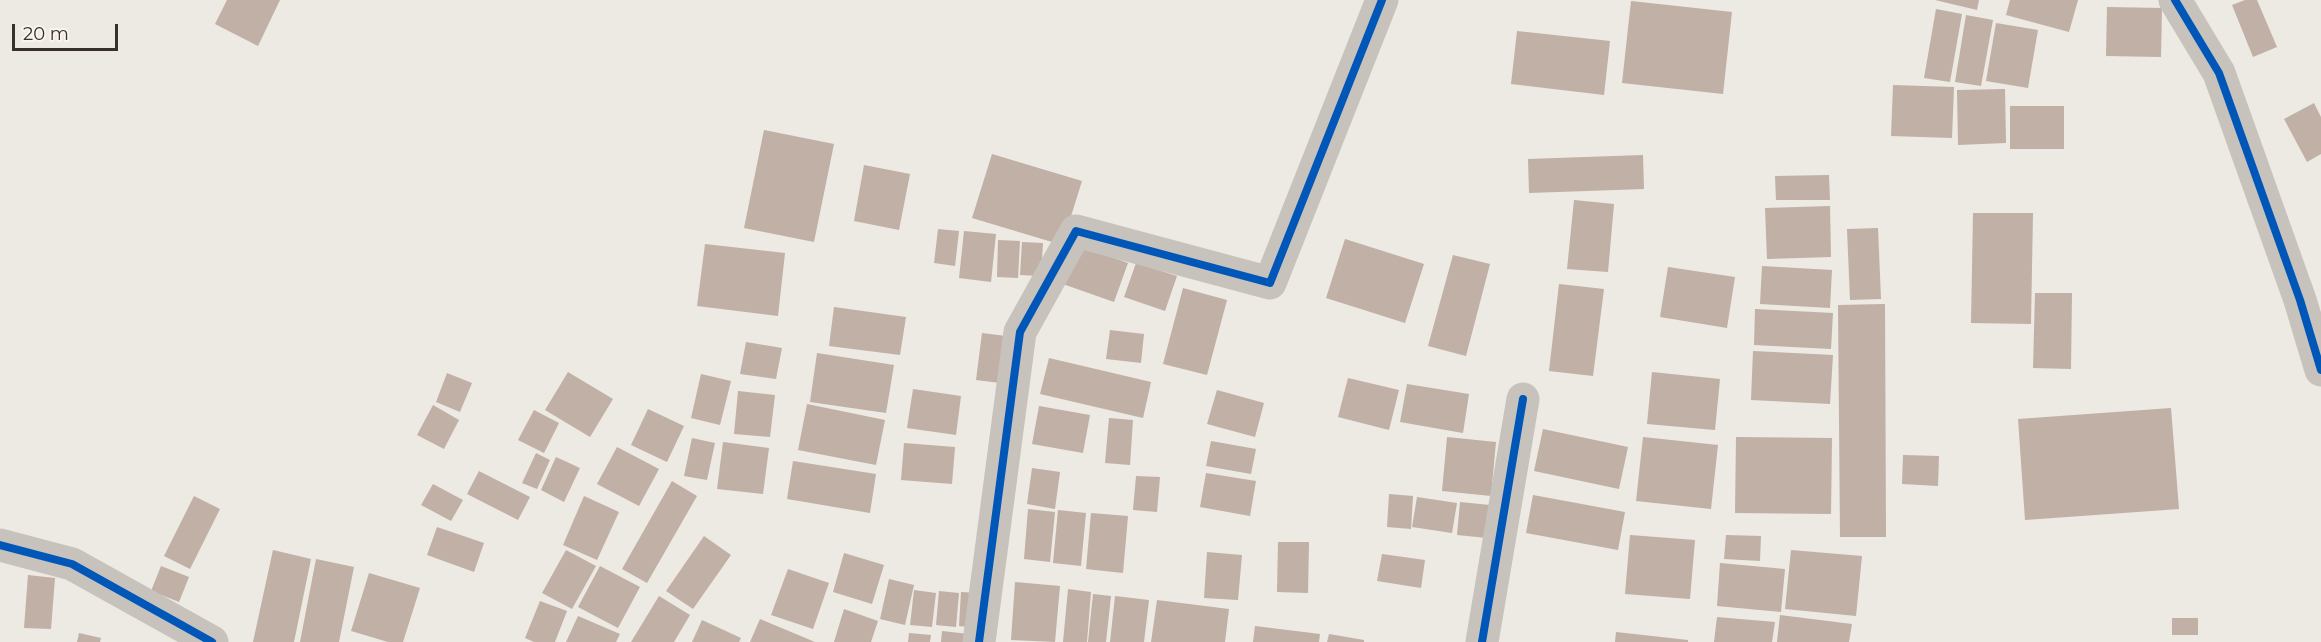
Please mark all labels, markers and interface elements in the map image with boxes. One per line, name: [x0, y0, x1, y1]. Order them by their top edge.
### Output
scale bar: [15, 12, 122, 50]
text: 20 m: [23, 23, 69, 45]

